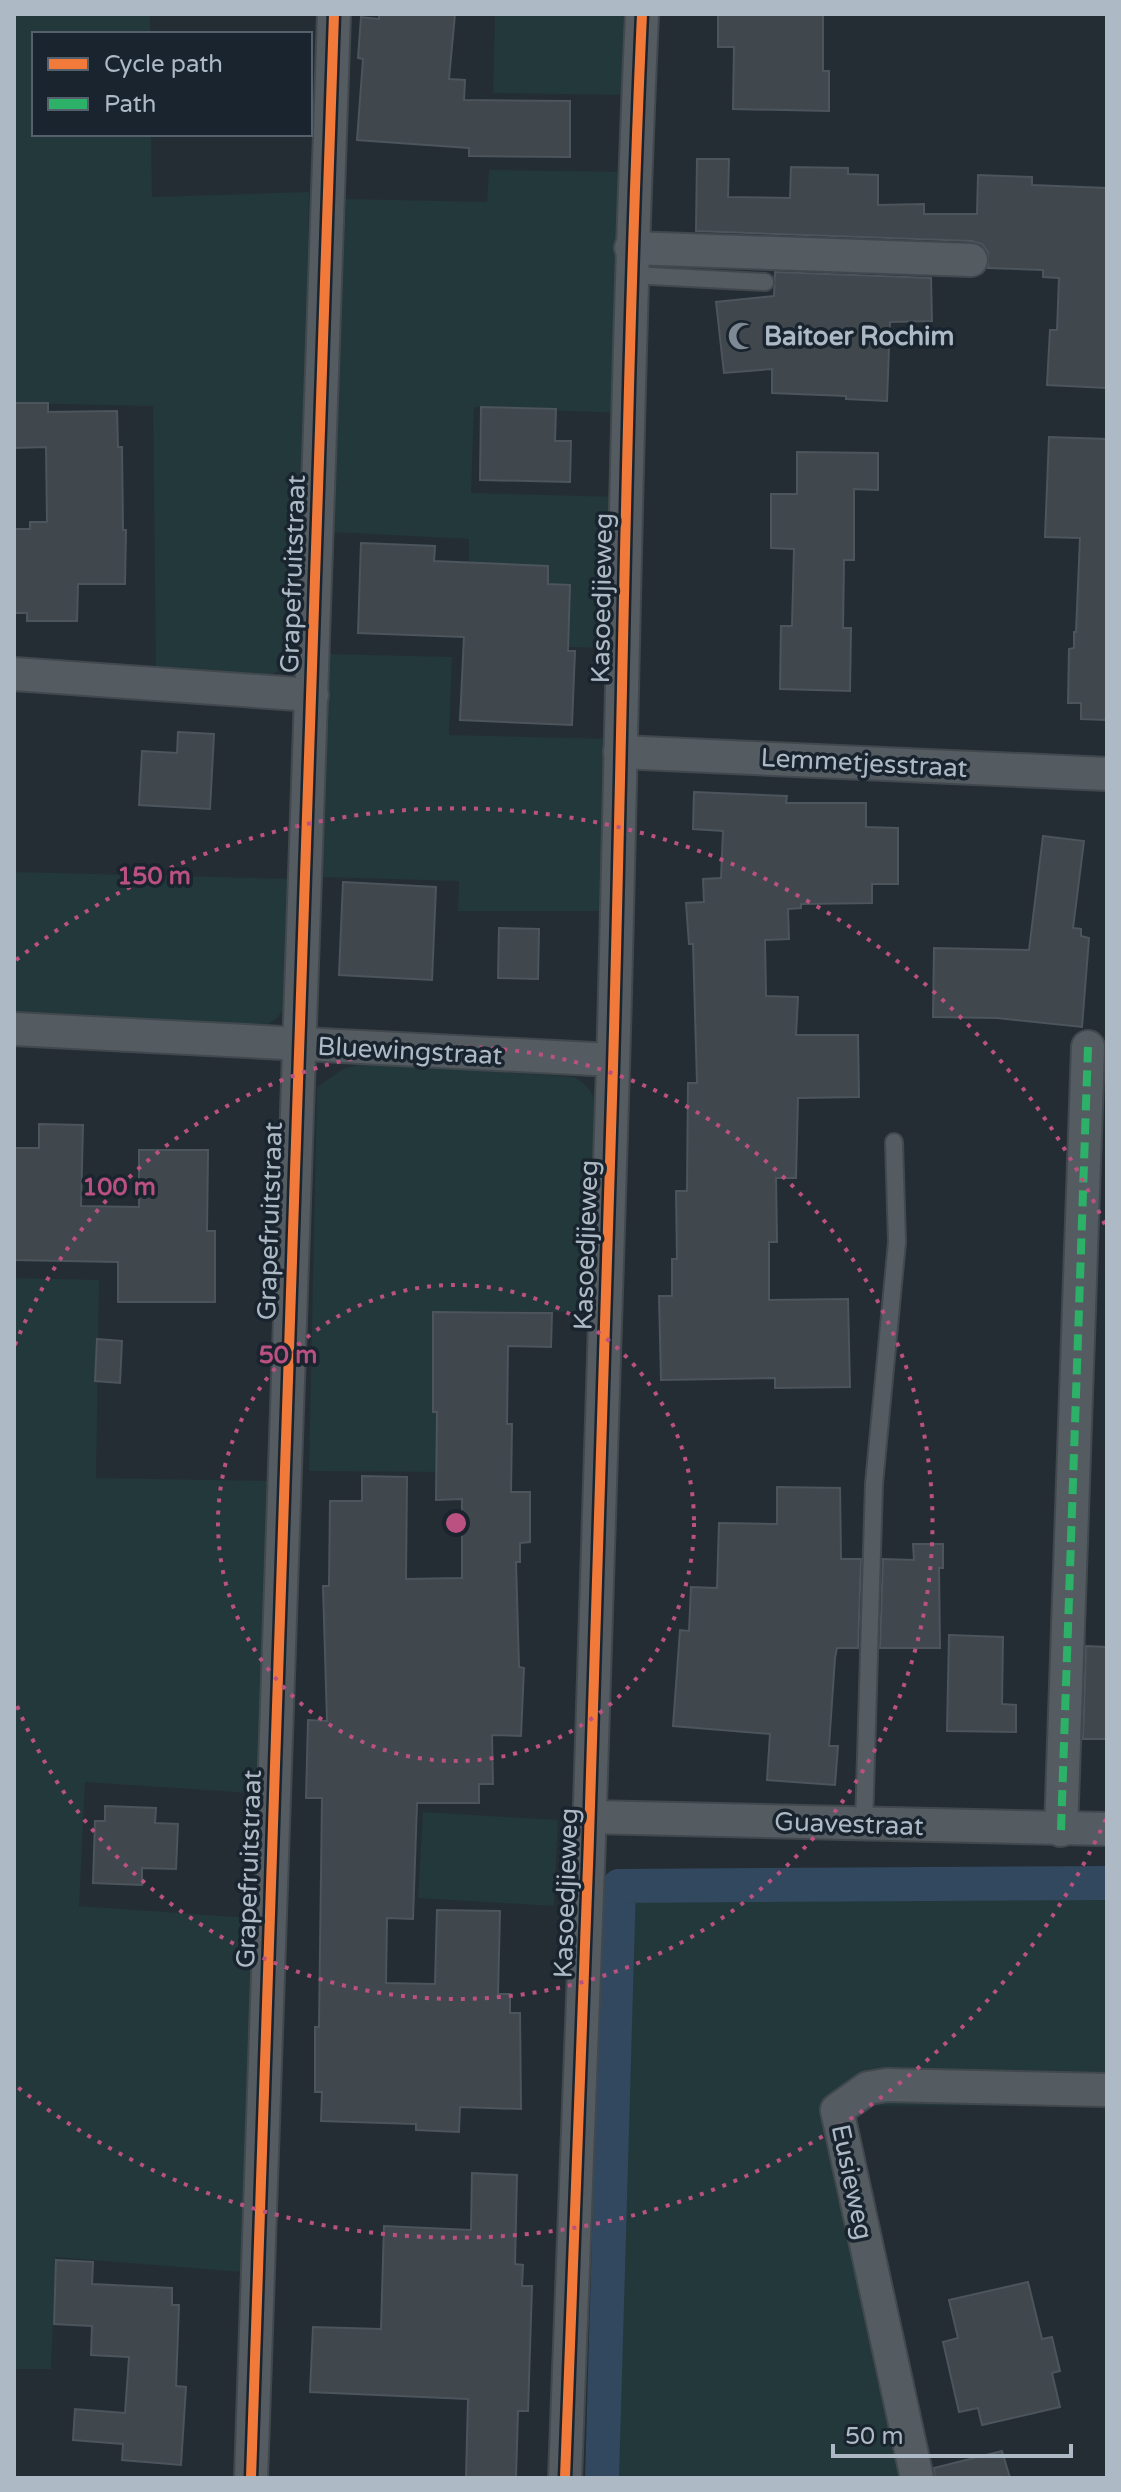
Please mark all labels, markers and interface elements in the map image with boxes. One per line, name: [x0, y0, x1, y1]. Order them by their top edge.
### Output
legend: [32, 32, 312, 136]
text: Cycle path: [104, 50, 223, 79]
text: Path: [104, 90, 157, 119]
mosque icon: Baitoer Rochim: [727, 321, 757, 351]
place label: Baitoer Rochim: [764, 321, 954, 352]
street label: Grapefruitstraat: [274, 474, 312, 674]
street label: Kasoedjieweg: [585, 512, 619, 684]
street label: Lemmetjesstraat: [760, 742, 968, 784]
text: 150 m: [117, 862, 191, 891]
street label: Bluewingstraat: [317, 1031, 503, 1071]
street label: Grapefruitstraat: [251, 1121, 289, 1321]
street label: Kasoedjieweg: [568, 1159, 604, 1331]
text: 100 m: [82, 1173, 156, 1202]
text: 50 m: [259, 1341, 317, 1370]
centre of rings: [442, 1509, 470, 1537]
street label: Grapefruitstraat: [230, 1769, 268, 1969]
street label: Guavestraat: [774, 1806, 924, 1842]
street label: Kasoedjieweg: [548, 1807, 584, 1979]
street label: Eusieweg: [825, 2121, 879, 2243]
scale bar: [833, 2408, 1071, 2458]
text: 50 m: [845, 2422, 903, 2451]

